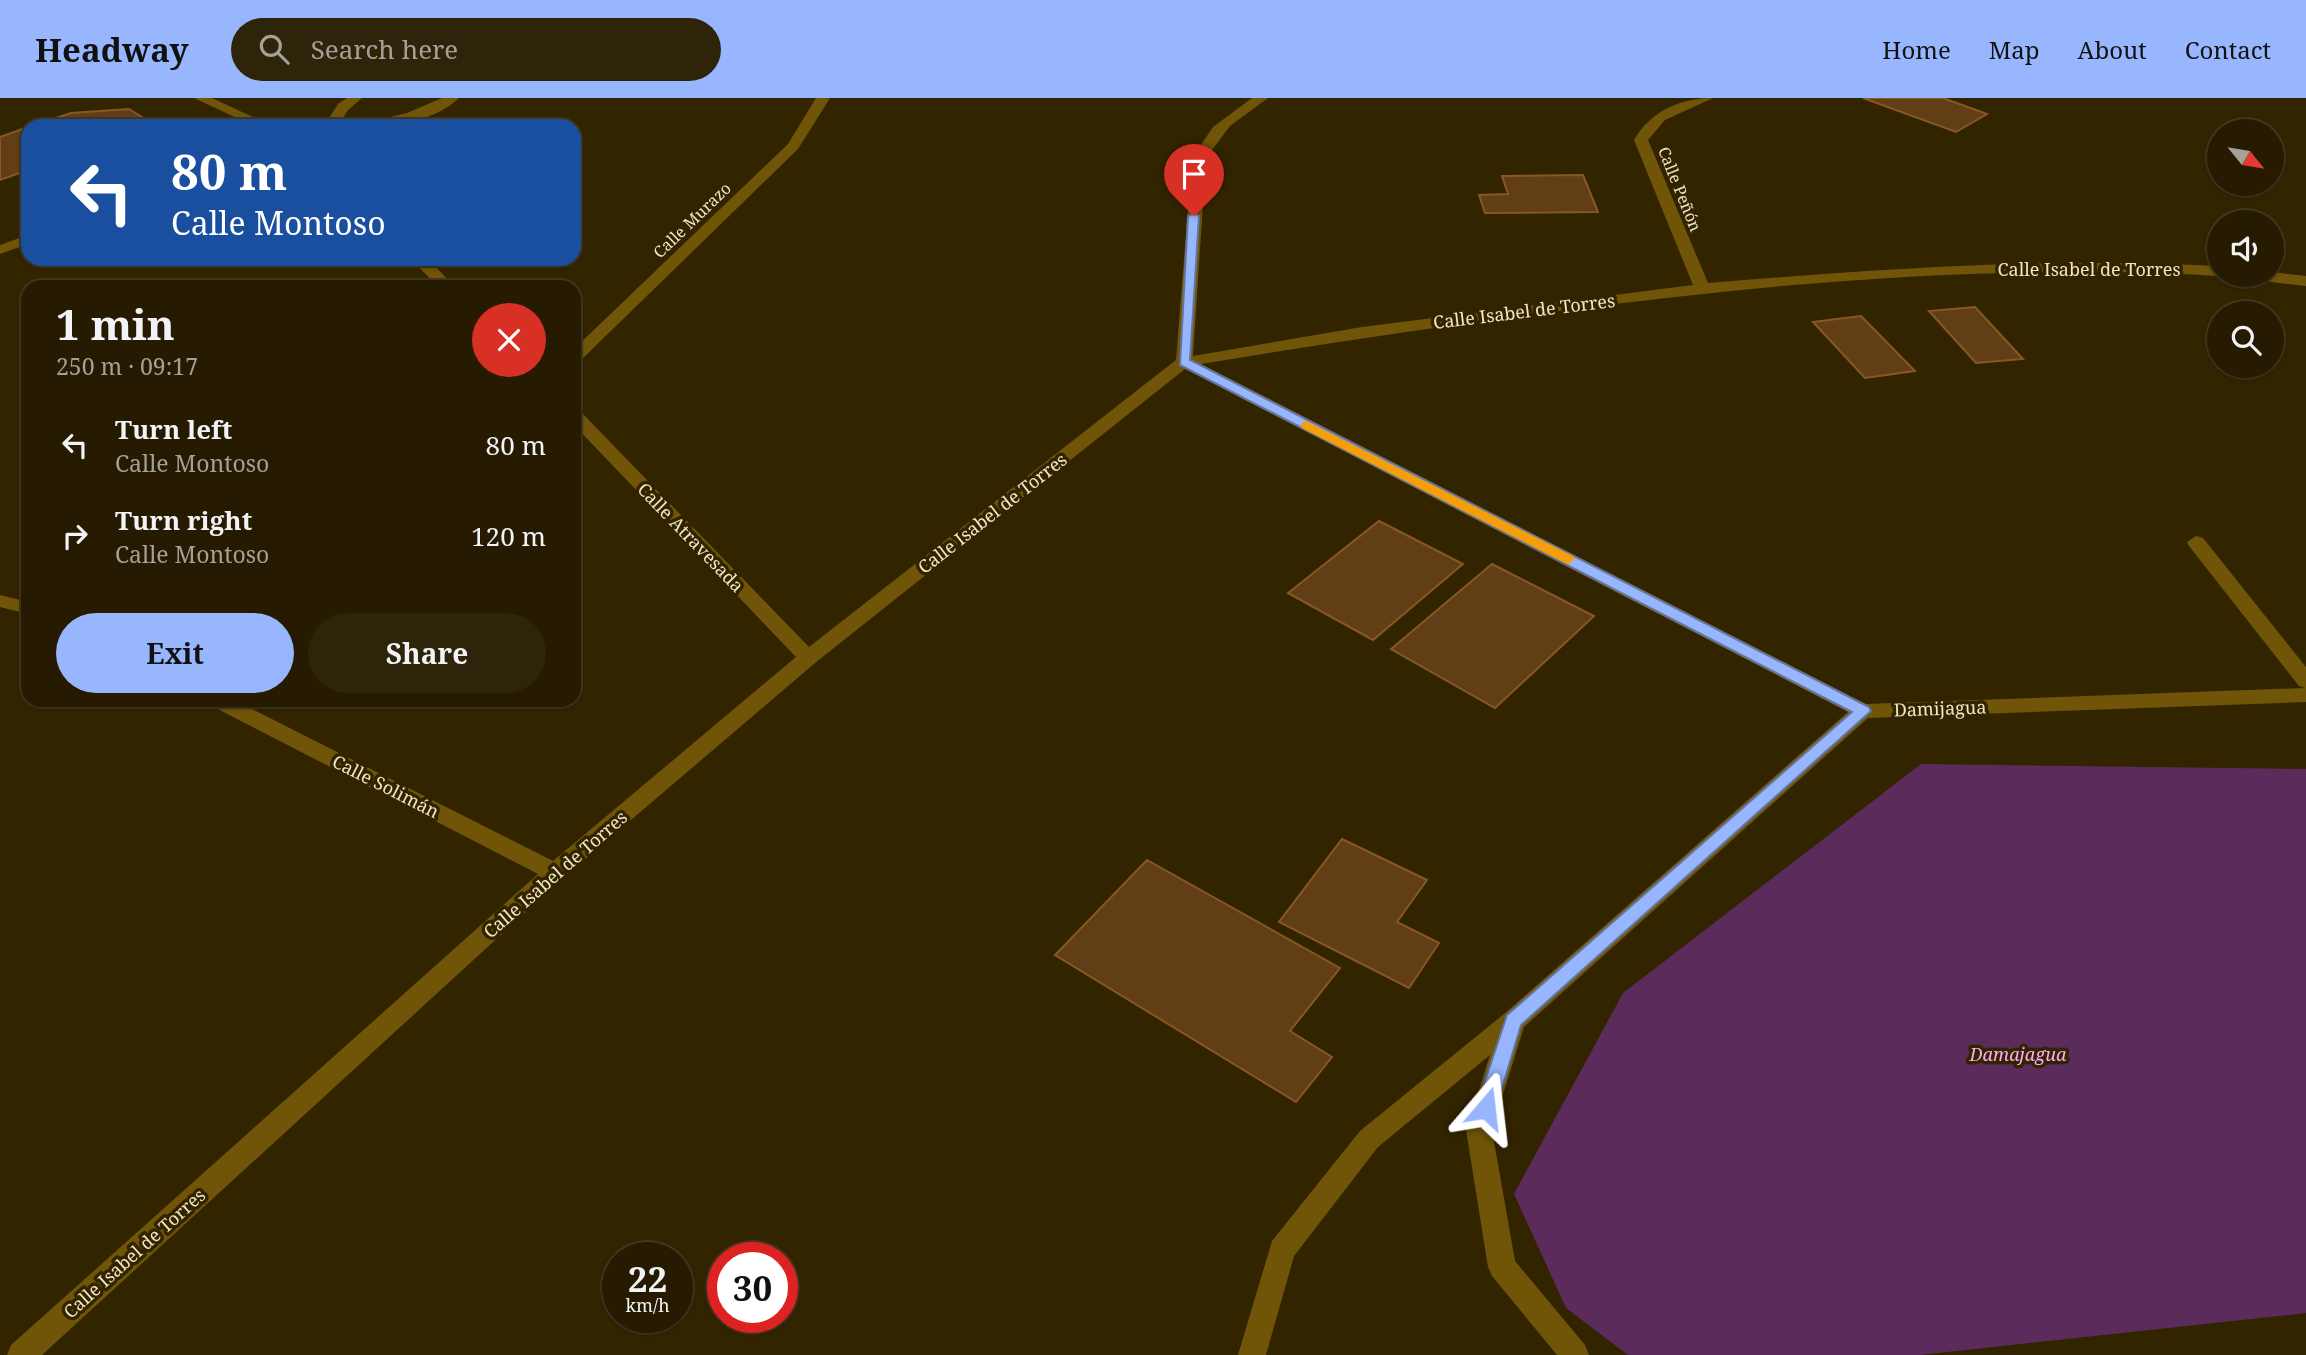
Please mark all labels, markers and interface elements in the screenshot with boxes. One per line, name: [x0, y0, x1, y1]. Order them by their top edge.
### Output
search box: [231, 18, 721, 81]
text: Headway: [35, 27, 189, 72]
icon: search: [255, 30, 293, 68]
text: Search here: [311, 31, 458, 67]
text: Home: [1882, 33, 1951, 66]
text: Map: [1989, 33, 2040, 66]
text: About: [2078, 33, 2147, 66]
text: Contact: [2185, 33, 2271, 66]
north arrow: [2207, 119, 2284, 196]
map controls: [2207, 119, 2284, 378]
text: 80 m: [171, 138, 287, 204]
street label: Calle Peñón: [1653, 143, 1707, 235]
pin: [1164, 144, 1224, 216]
icon: left: [56, 147, 147, 238]
icon: arrive: [1175, 155, 1213, 193]
street label: Calle Murazo: [648, 177, 736, 263]
text: Calle Montoso: [171, 201, 386, 244]
button: sound: [2207, 210, 2284, 287]
street label: Calle Isabel de Torres: [1997, 257, 2181, 281]
street label: Calle Isabel de Torres: [1432, 288, 1616, 334]
text: 1 min: [56, 295, 175, 352]
button: search: [2207, 301, 2284, 378]
button: close: [472, 303, 546, 377]
text: 250 m · 09:17: [56, 350, 198, 382]
text: Turn left: [115, 411, 232, 447]
icon: left: [56, 426, 94, 464]
text: 80 m: [486, 427, 546, 463]
text: Calle Montoso: [115, 447, 269, 479]
street label: Calle Isabel de Torres: [912, 447, 1072, 579]
street label: Calle Atravesada: [633, 477, 749, 597]
text: Turn right: [115, 502, 252, 538]
icon: right: [56, 517, 94, 555]
text: 120 m: [471, 518, 546, 554]
text: Calle Montoso: [115, 538, 269, 570]
button: Exit: [56, 613, 294, 693]
button: Share: [308, 613, 546, 693]
street label: Damijagua: [1893, 694, 1987, 722]
street label: Calle Solimán: [328, 749, 444, 823]
street label: Calle Isabel de Torres: [478, 805, 632, 943]
park label: Damajagua: [1969, 1042, 2067, 1066]
position arrow: [1449, 1071, 1523, 1145]
street label: Calle Isabel de Torres: [58, 1183, 210, 1323]
speed limit sign: 30: [707, 1242, 798, 1333]
text: 22: [628, 1255, 667, 1302]
text: km/h: [625, 1293, 670, 1317]

